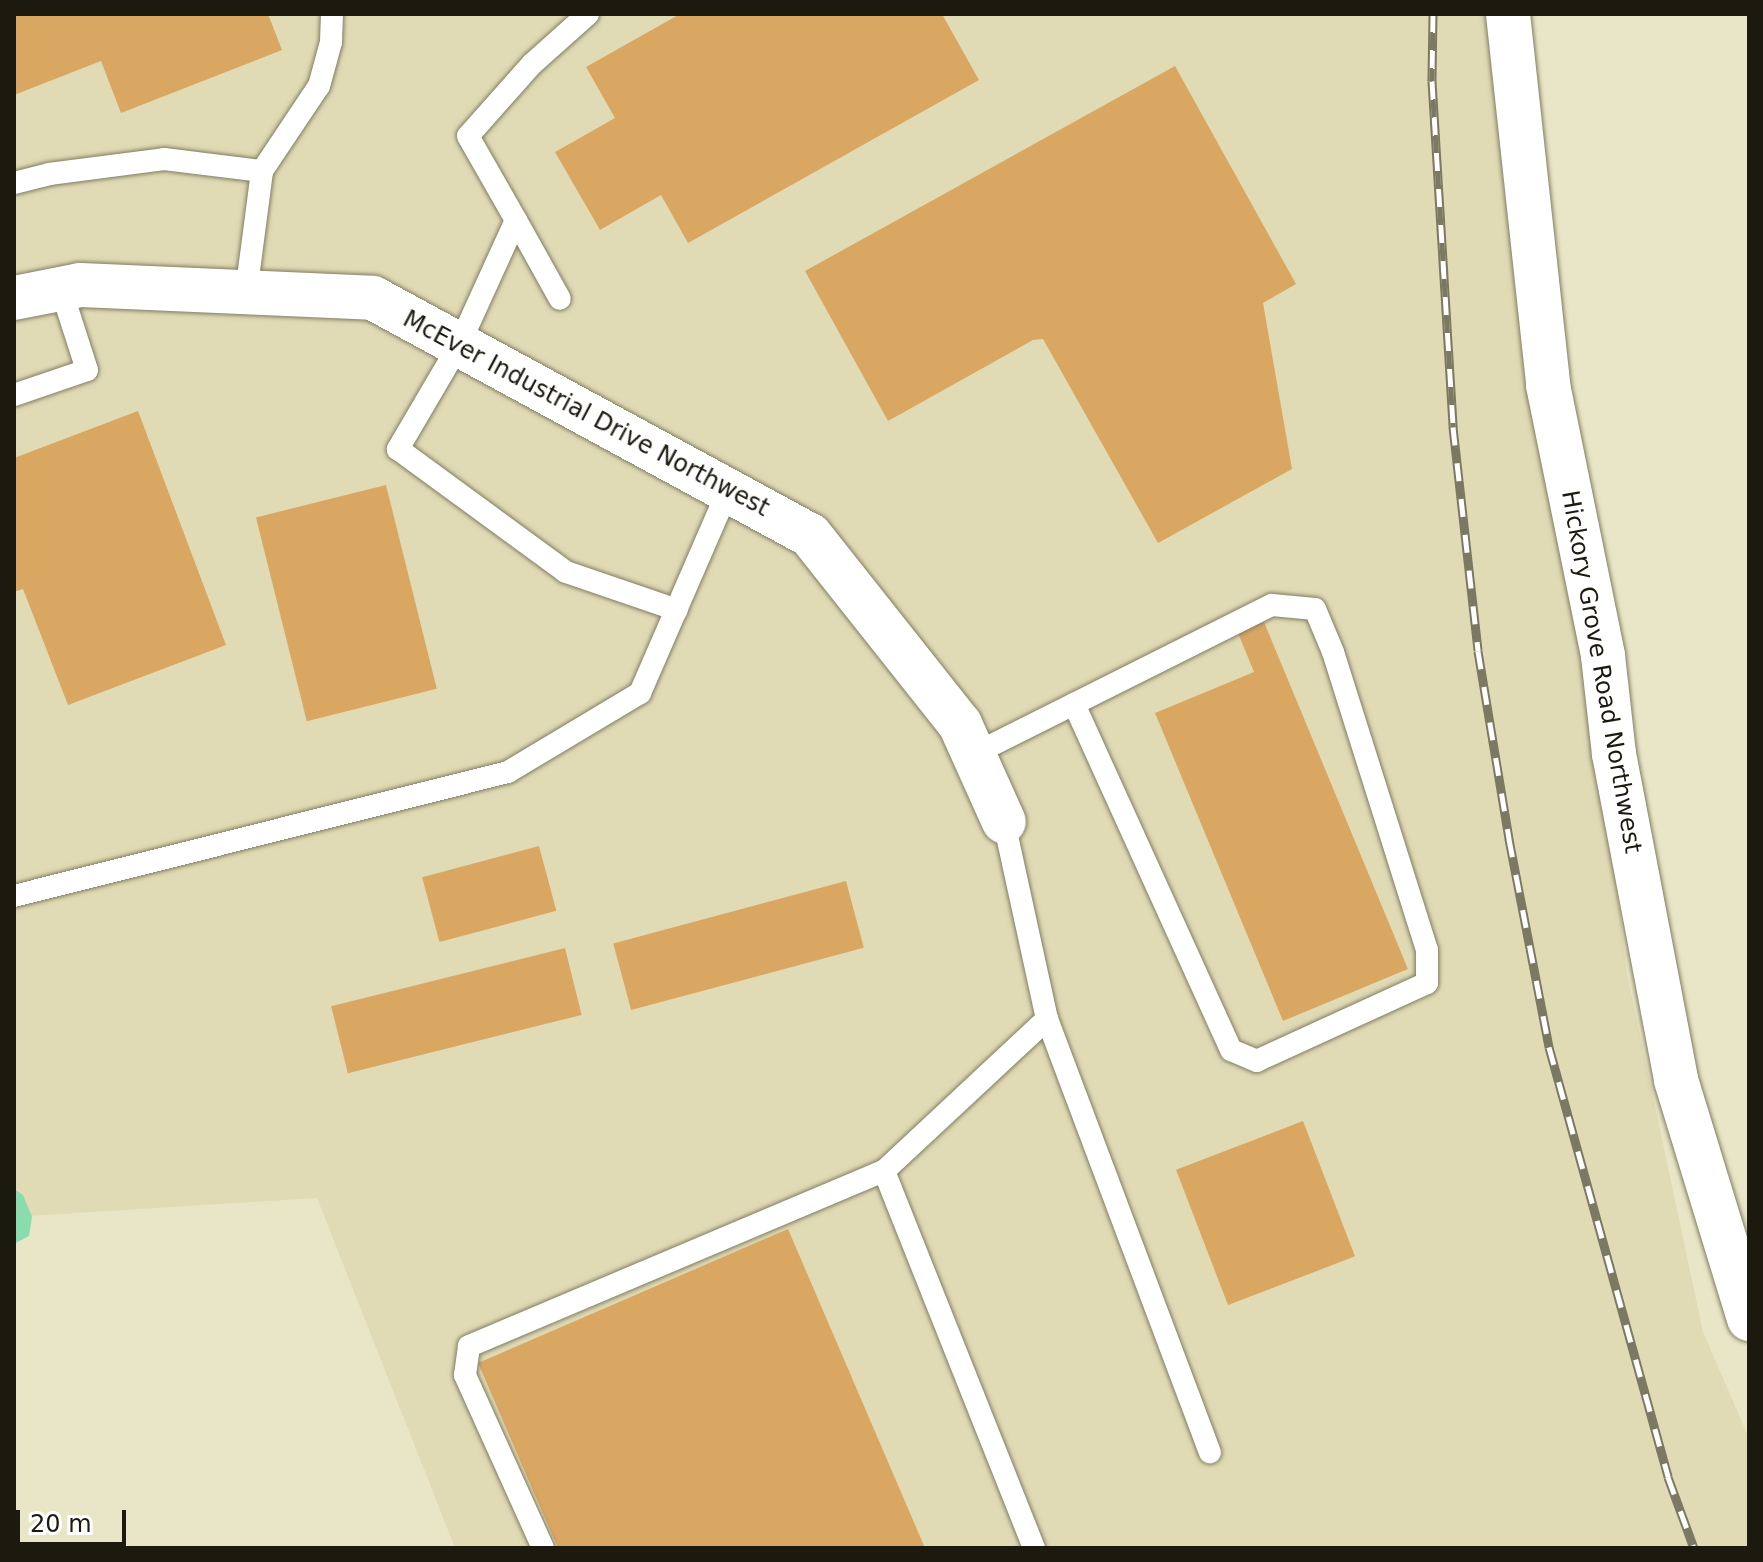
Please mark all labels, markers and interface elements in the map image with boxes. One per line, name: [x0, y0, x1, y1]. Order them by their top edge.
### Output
street label: McEver Industrial Drive Northwest: [398, 305, 774, 523]
street label: Hickory Grove Road Northwest: [1555, 488, 1647, 856]
scale bar: [20, 1494, 130, 1544]
text: 20 m: [30, 1510, 92, 1538]

